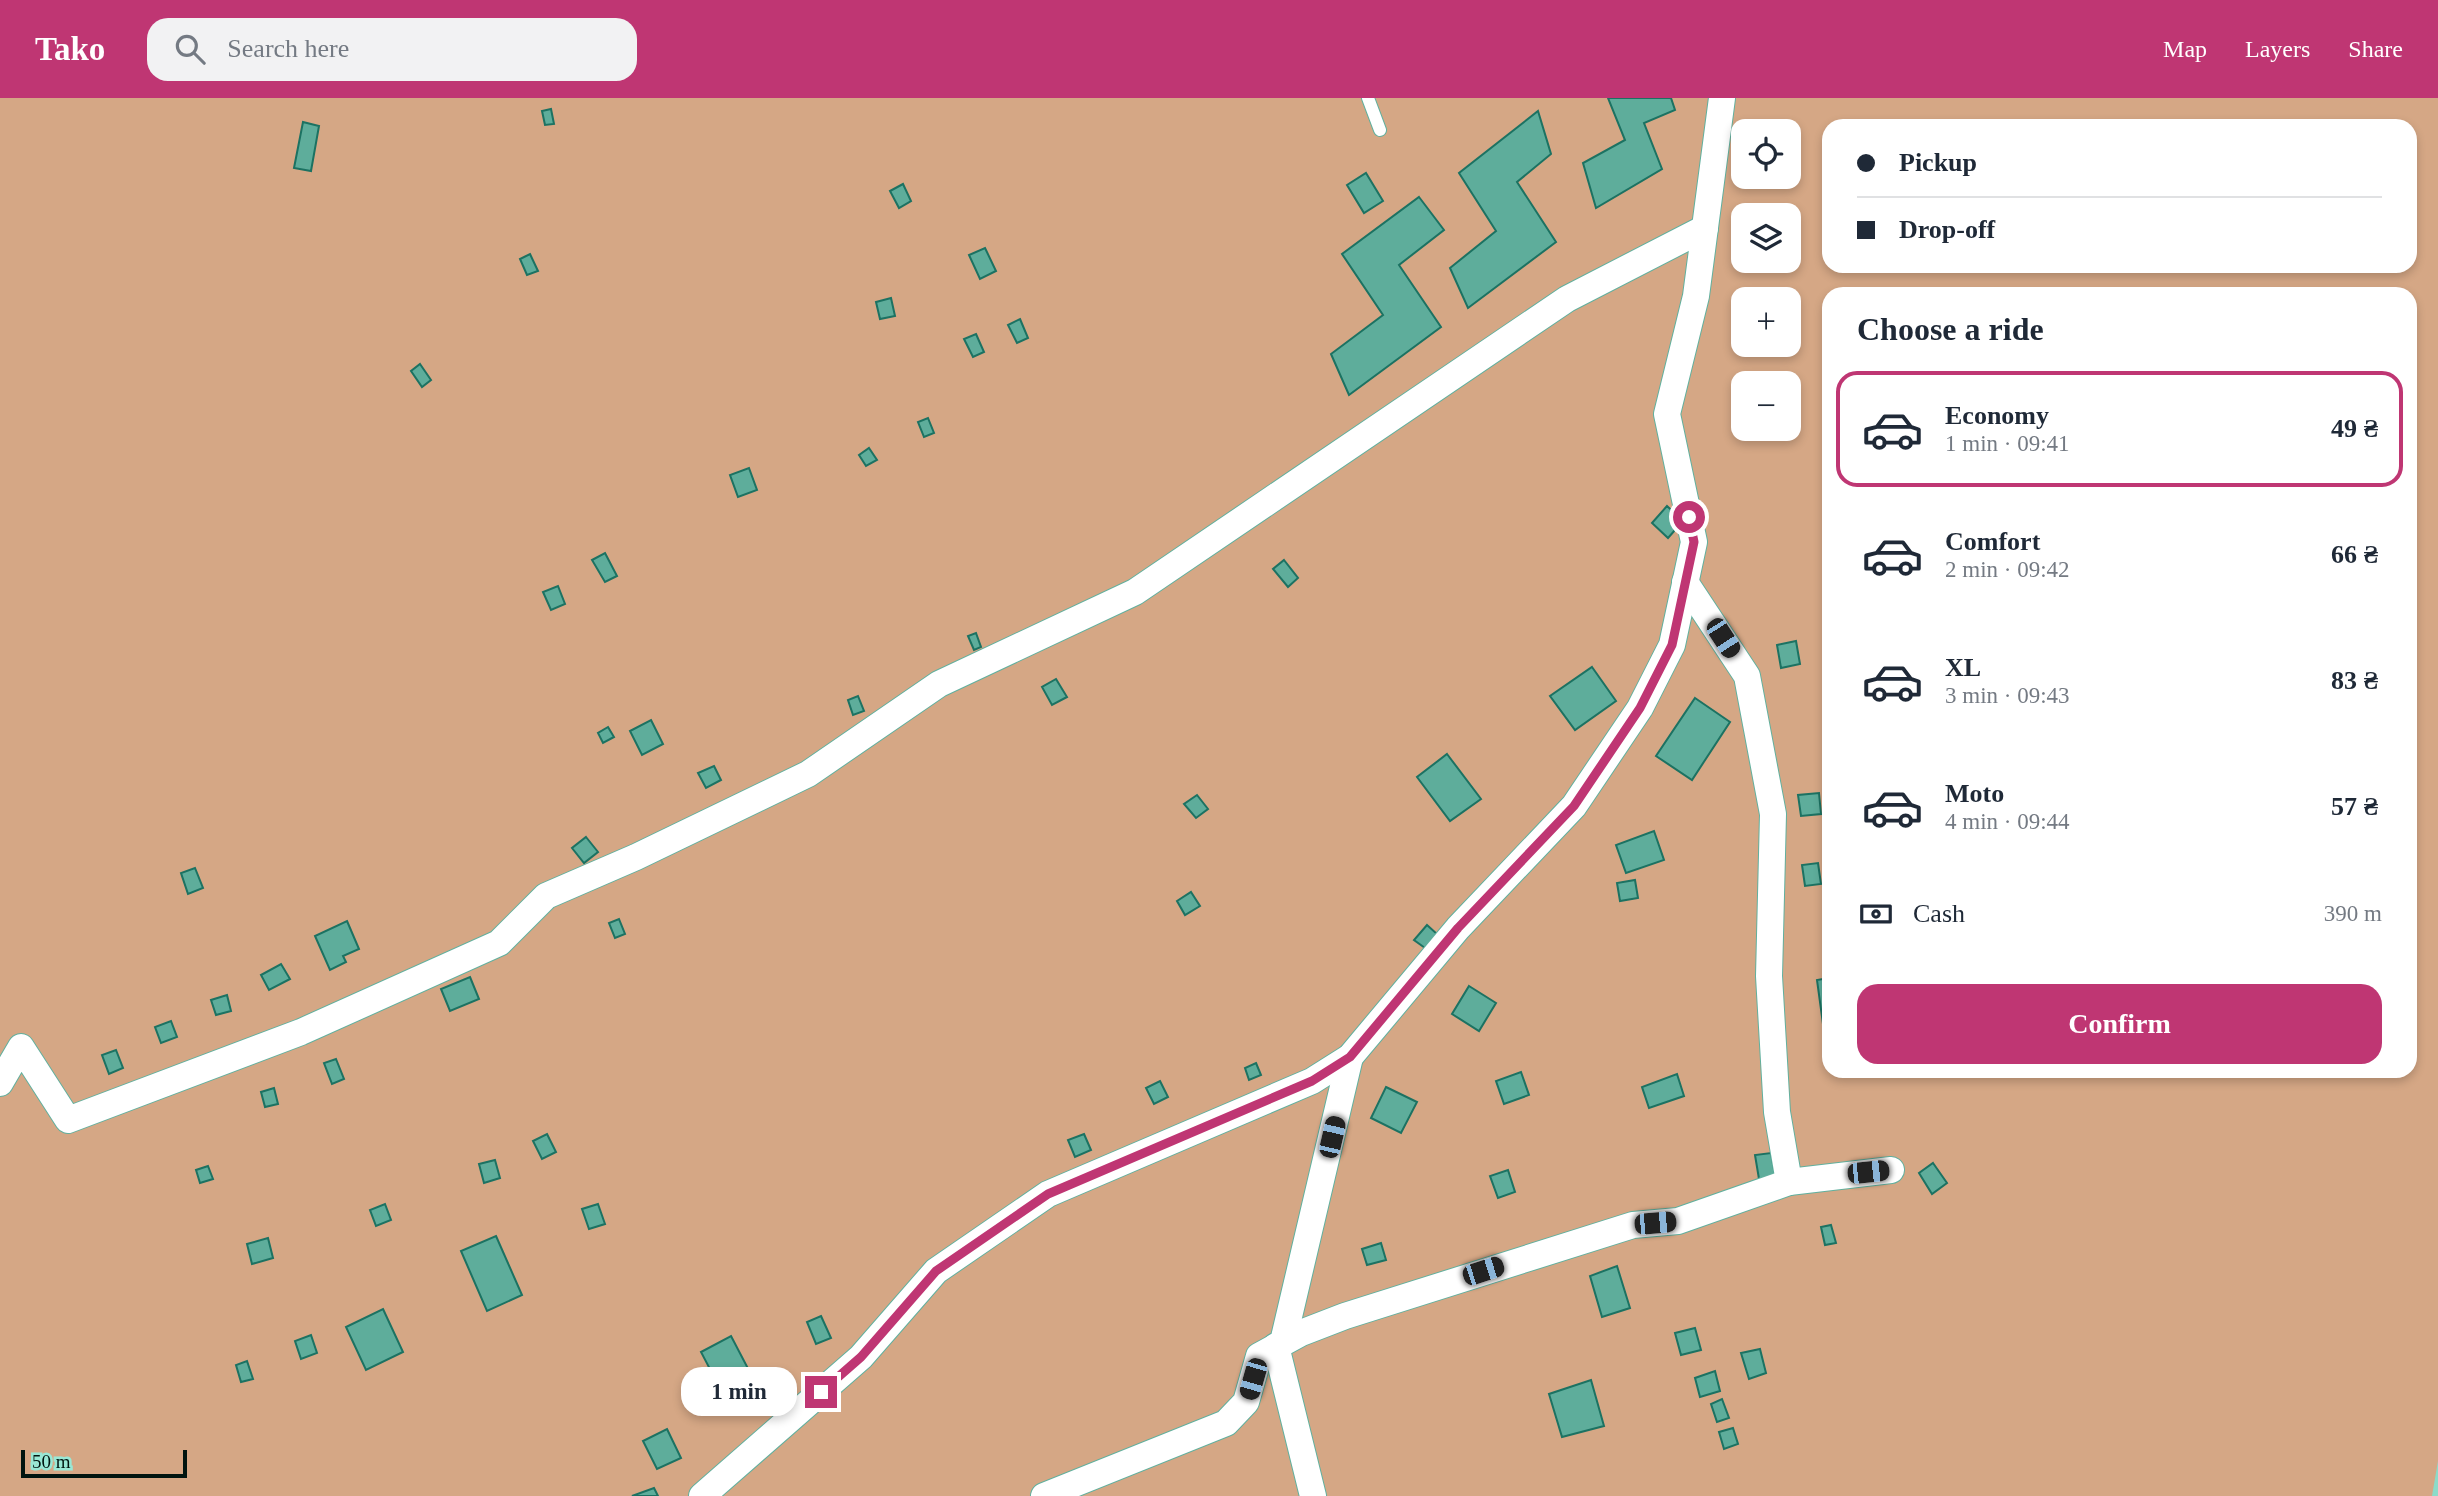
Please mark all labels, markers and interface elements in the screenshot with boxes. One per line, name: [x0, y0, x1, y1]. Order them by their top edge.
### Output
search box: [147, 18, 637, 81]
icon: search: [171, 30, 209, 68]
text: Tako: [35, 31, 105, 67]
text: Search here: [227, 34, 349, 63]
text: Map: [2163, 36, 2207, 62]
text: Layers: [2245, 36, 2310, 62]
text: Share: [2348, 36, 2403, 62]
map controls: [1731, 119, 1801, 441]
button: locate: [1731, 119, 1801, 189]
text: Pickup: [1899, 148, 1977, 177]
button: layers: [1731, 203, 1801, 273]
text: Drop-off: [1899, 215, 1995, 244]
button: +: [1731, 287, 1801, 357]
text: Choose a ride: [1857, 311, 2044, 347]
button: −: [1731, 371, 1801, 441]
icon: car: [1861, 398, 1924, 461]
text: Economy: [1945, 401, 2049, 430]
text: 49 ₴: [2331, 414, 2378, 443]
text: 1 min · 09:41: [1945, 431, 2070, 456]
route start: [1673, 501, 1705, 533]
icon: car: [1861, 524, 1924, 587]
text: Comfort: [1945, 527, 2040, 556]
text: 66 ₴: [2331, 540, 2378, 569]
text: 2 min · 09:42: [1945, 557, 2070, 582]
car: [1703, 615, 1744, 661]
icon: car: [1861, 650, 1924, 713]
text: XL: [1945, 653, 1981, 682]
text: 83 ₴: [2331, 666, 2378, 695]
text: 3 min · 09:43: [1945, 683, 2070, 708]
icon: car: [1861, 776, 1924, 839]
text: Moto: [1945, 779, 2004, 808]
text: 57 ₴: [2331, 792, 2378, 821]
text: 4 min · 09:44: [1945, 809, 2070, 834]
icon: cash: [1857, 895, 1895, 933]
text: Cash: [1913, 899, 1965, 928]
text: 390 m: [2324, 901, 2382, 926]
button: Confirm: [1857, 984, 2382, 1064]
car: [1318, 1114, 1347, 1160]
car: [1847, 1159, 1890, 1185]
car: [1634, 1211, 1677, 1235]
car: [1460, 1255, 1507, 1287]
car: [1238, 1356, 1269, 1402]
callout: 1 min: [681, 1368, 796, 1416]
route end: [805, 1376, 837, 1408]
text: 1 min: [711, 1379, 767, 1404]
scale bar: [21, 1447, 187, 1479]
text: 50 m: [32, 1451, 71, 1472]

